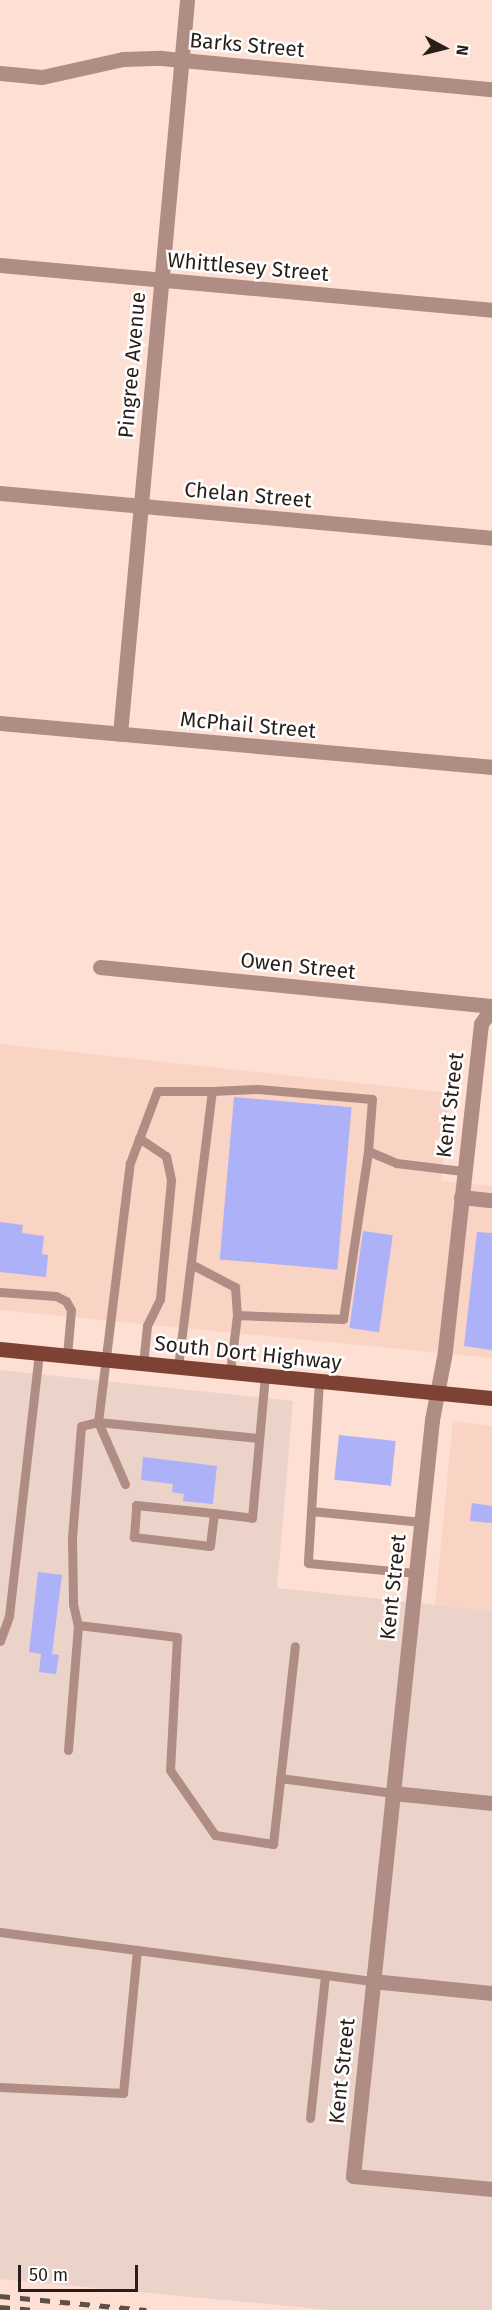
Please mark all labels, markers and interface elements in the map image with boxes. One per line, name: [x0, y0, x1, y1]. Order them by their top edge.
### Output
north arrow: [414, 18, 474, 78]
street label: Barks Street: [188, 27, 306, 63]
text: N: [452, 44, 472, 57]
street label: Whittlesey Street: [166, 247, 330, 287]
street label: Pingree Avenue: [113, 291, 151, 439]
street label: Chelan Street: [183, 477, 313, 513]
street label: McPhail Street: [179, 706, 317, 744]
street label: Owen Street: [239, 947, 357, 985]
street label: Kent Street: [431, 1051, 469, 1159]
street label: South Dort Highway: [153, 1331, 343, 1375]
street label: Kent Street: [375, 1533, 411, 1641]
street label: Kent Street: [324, 2017, 360, 2125]
scale bar: [21, 2253, 141, 2291]
text: 50 m: [29, 2264, 68, 2286]

